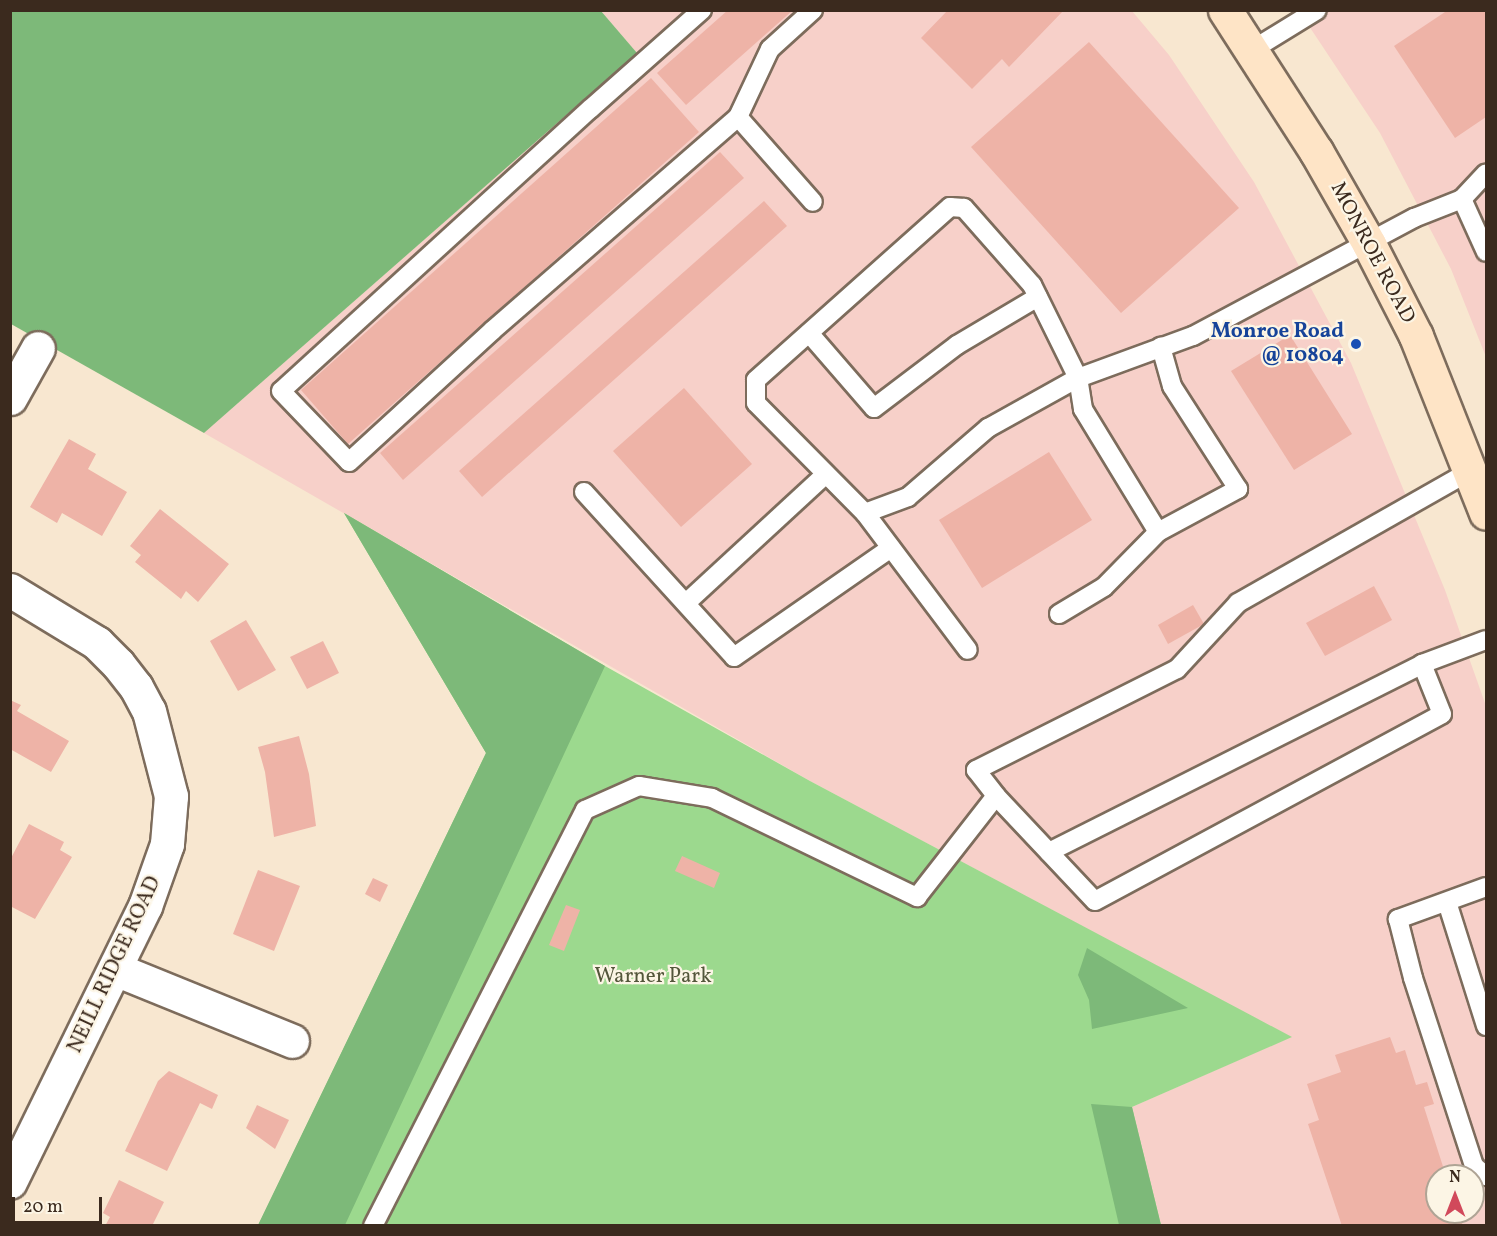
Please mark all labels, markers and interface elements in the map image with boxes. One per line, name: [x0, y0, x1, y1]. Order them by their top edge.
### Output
street label: MONROE ROAD: [1324, 178, 1420, 328]
place label: Monroe Road @ 10804: [1211, 319, 1344, 369]
marker: Monroe Road @ 10804: [1349, 337, 1363, 351]
street label: NEILL RIDGE ROAD: [63, 873, 167, 1057]
park label: Warner Park: [594, 964, 712, 990]
north arrow: [1425, 1164, 1485, 1224]
text: N: [1449, 1167, 1461, 1189]
scale bar: [15, 1185, 105, 1223]
text: 20 m: [23, 1195, 63, 1220]

